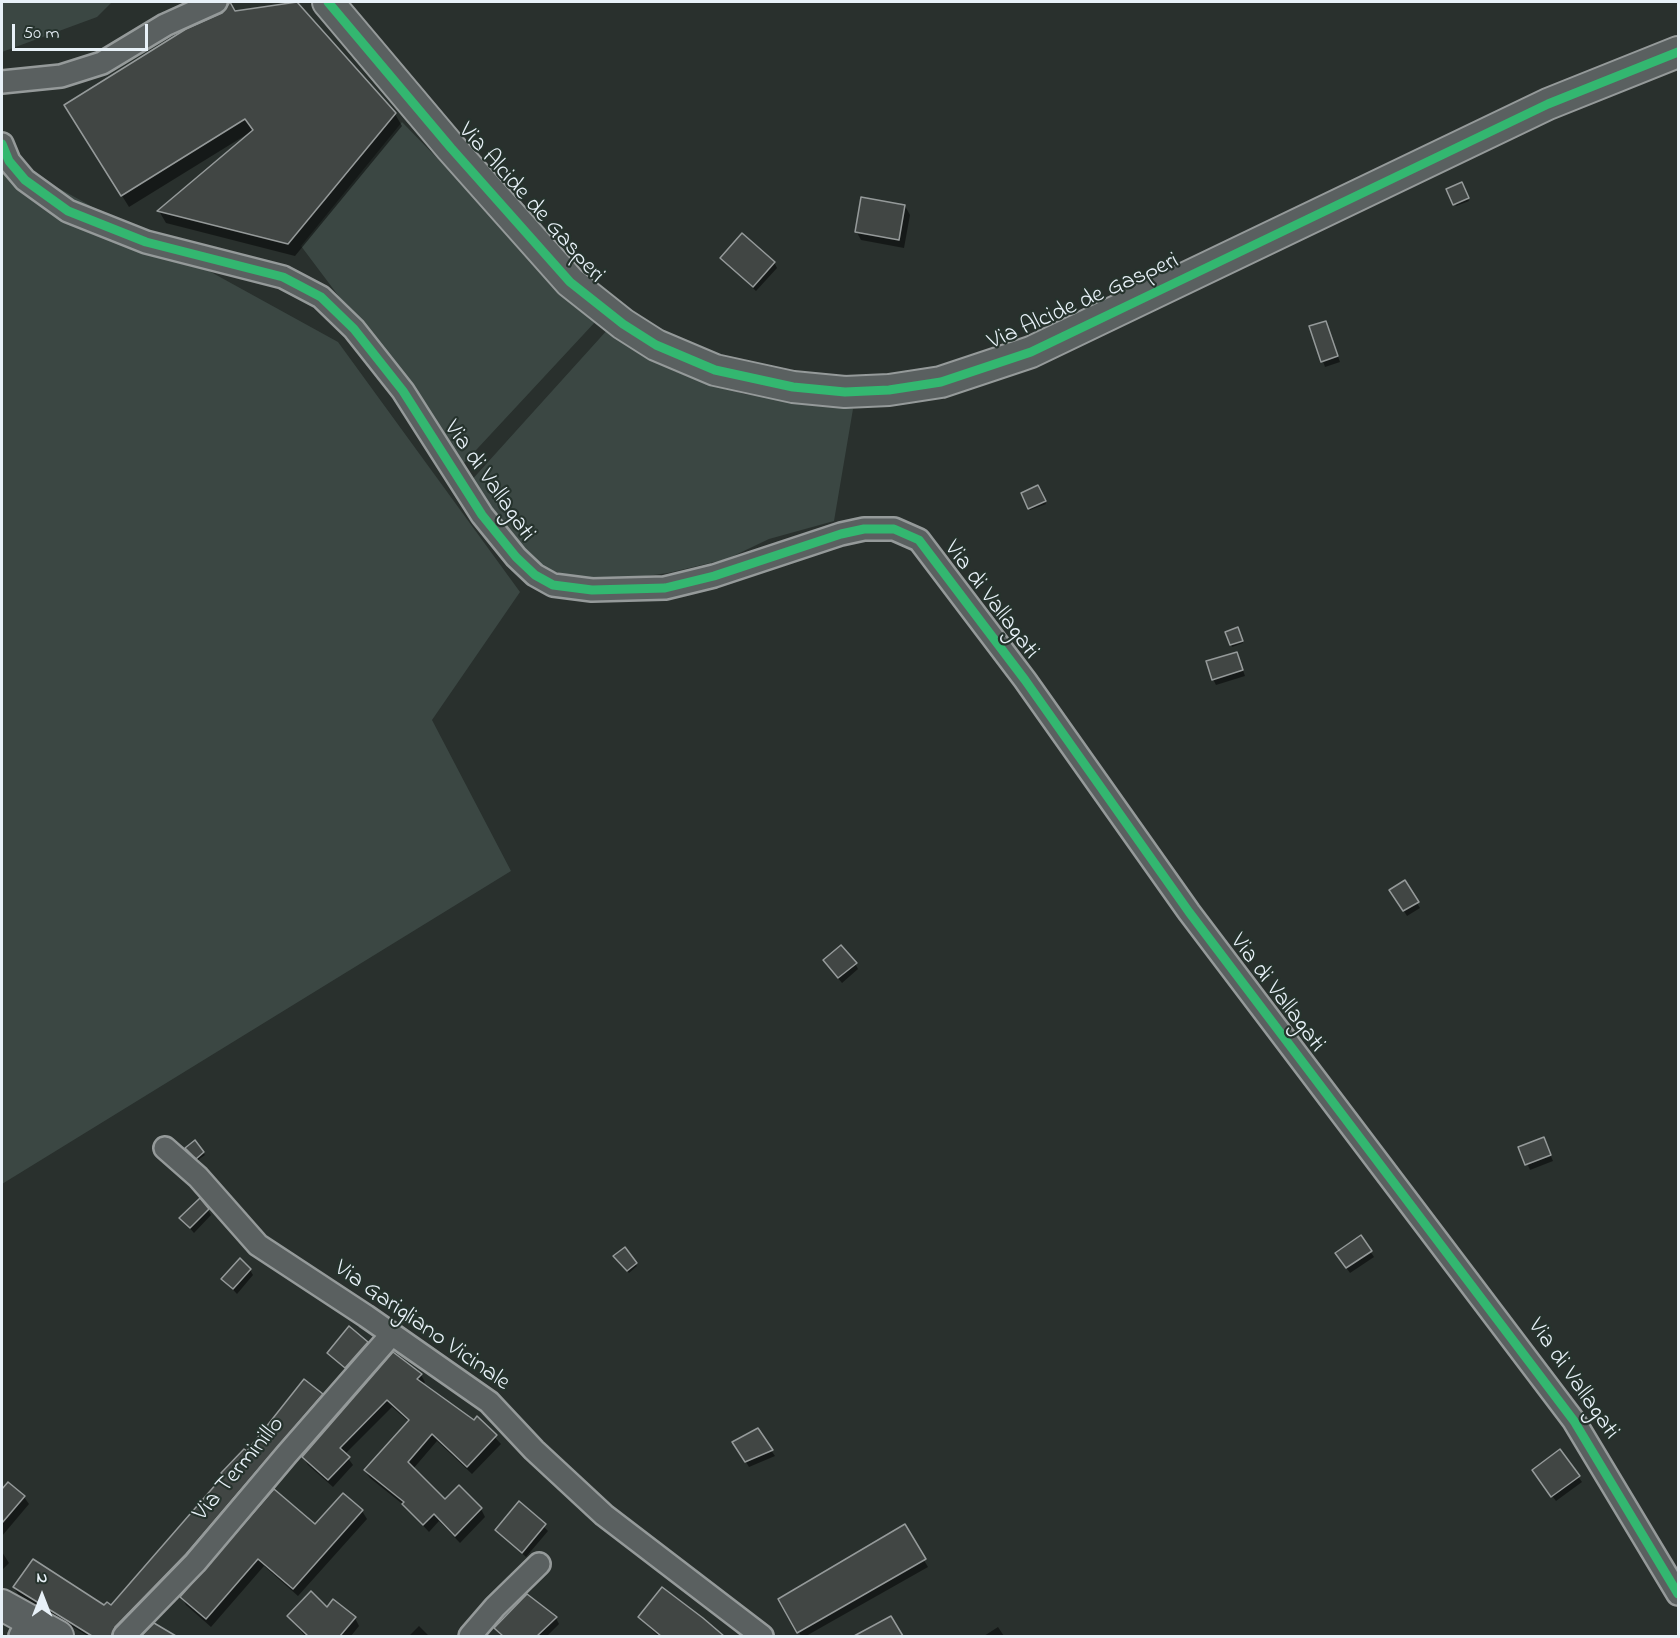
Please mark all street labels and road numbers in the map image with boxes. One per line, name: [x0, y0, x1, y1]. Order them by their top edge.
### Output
street label: Via Alcide de Gasperi: [450, 118, 610, 290]
street label: Via Alcide de Gasperi: [984, 248, 1184, 358]
street label: Via di Vallagati: [436, 416, 540, 548]
street label: Via di Vallagati: [936, 536, 1044, 666]
street label: Via di Vallagati: [1222, 929, 1330, 1059]
street label: Via Garigliano Vicinale: [327, 1255, 515, 1399]
street label: Via di Vallagati: [1520, 1314, 1624, 1446]
street label: Via Terminillo: [188, 1412, 292, 1528]

